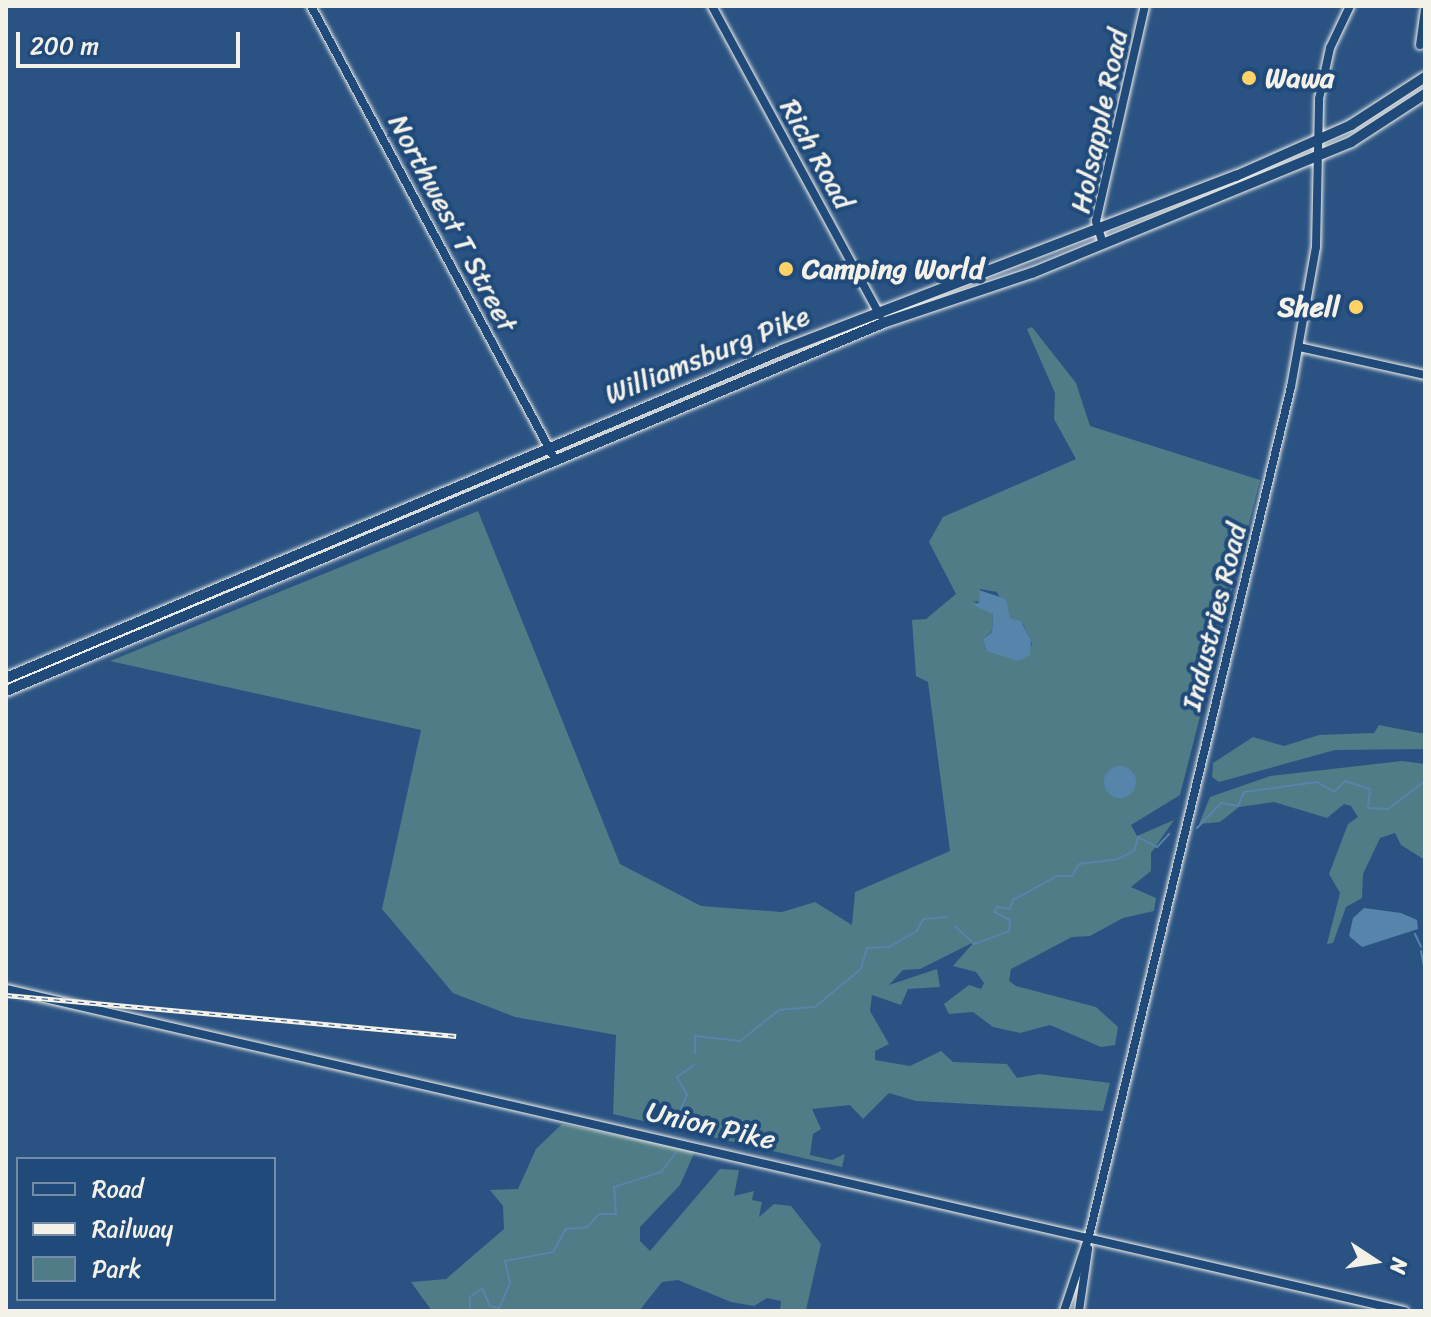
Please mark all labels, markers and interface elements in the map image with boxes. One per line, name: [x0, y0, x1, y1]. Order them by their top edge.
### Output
scale bar: [20, 16, 244, 66]
text: 200 m: [30, 25, 99, 67]
street label: Holsapple Road: [1063, 26, 1135, 216]
place label: Wawa: [1265, 61, 1334, 95]
marker: Wawa: [1240, 69, 1258, 87]
street label: Rich Road: [773, 93, 861, 215]
street label: Northwest T Street: [381, 109, 525, 337]
place label: Camping World: [802, 252, 984, 286]
marker: Camping World: [777, 260, 795, 278]
place label: Shell: [1277, 290, 1340, 324]
marker: Shell: [1347, 298, 1365, 316]
street label: Williamsburg Pike: [600, 299, 814, 411]
street label: Industries Road: [1175, 520, 1253, 714]
street label: Union Pike: [643, 1095, 779, 1157]
legend: [16, 1157, 276, 1301]
text: Road: [92, 1168, 143, 1210]
text: Railway: [92, 1208, 173, 1250]
north arrow: [1335, 1221, 1415, 1301]
text: Park: [92, 1248, 141, 1290]
text: N: [1378, 1255, 1420, 1278]

